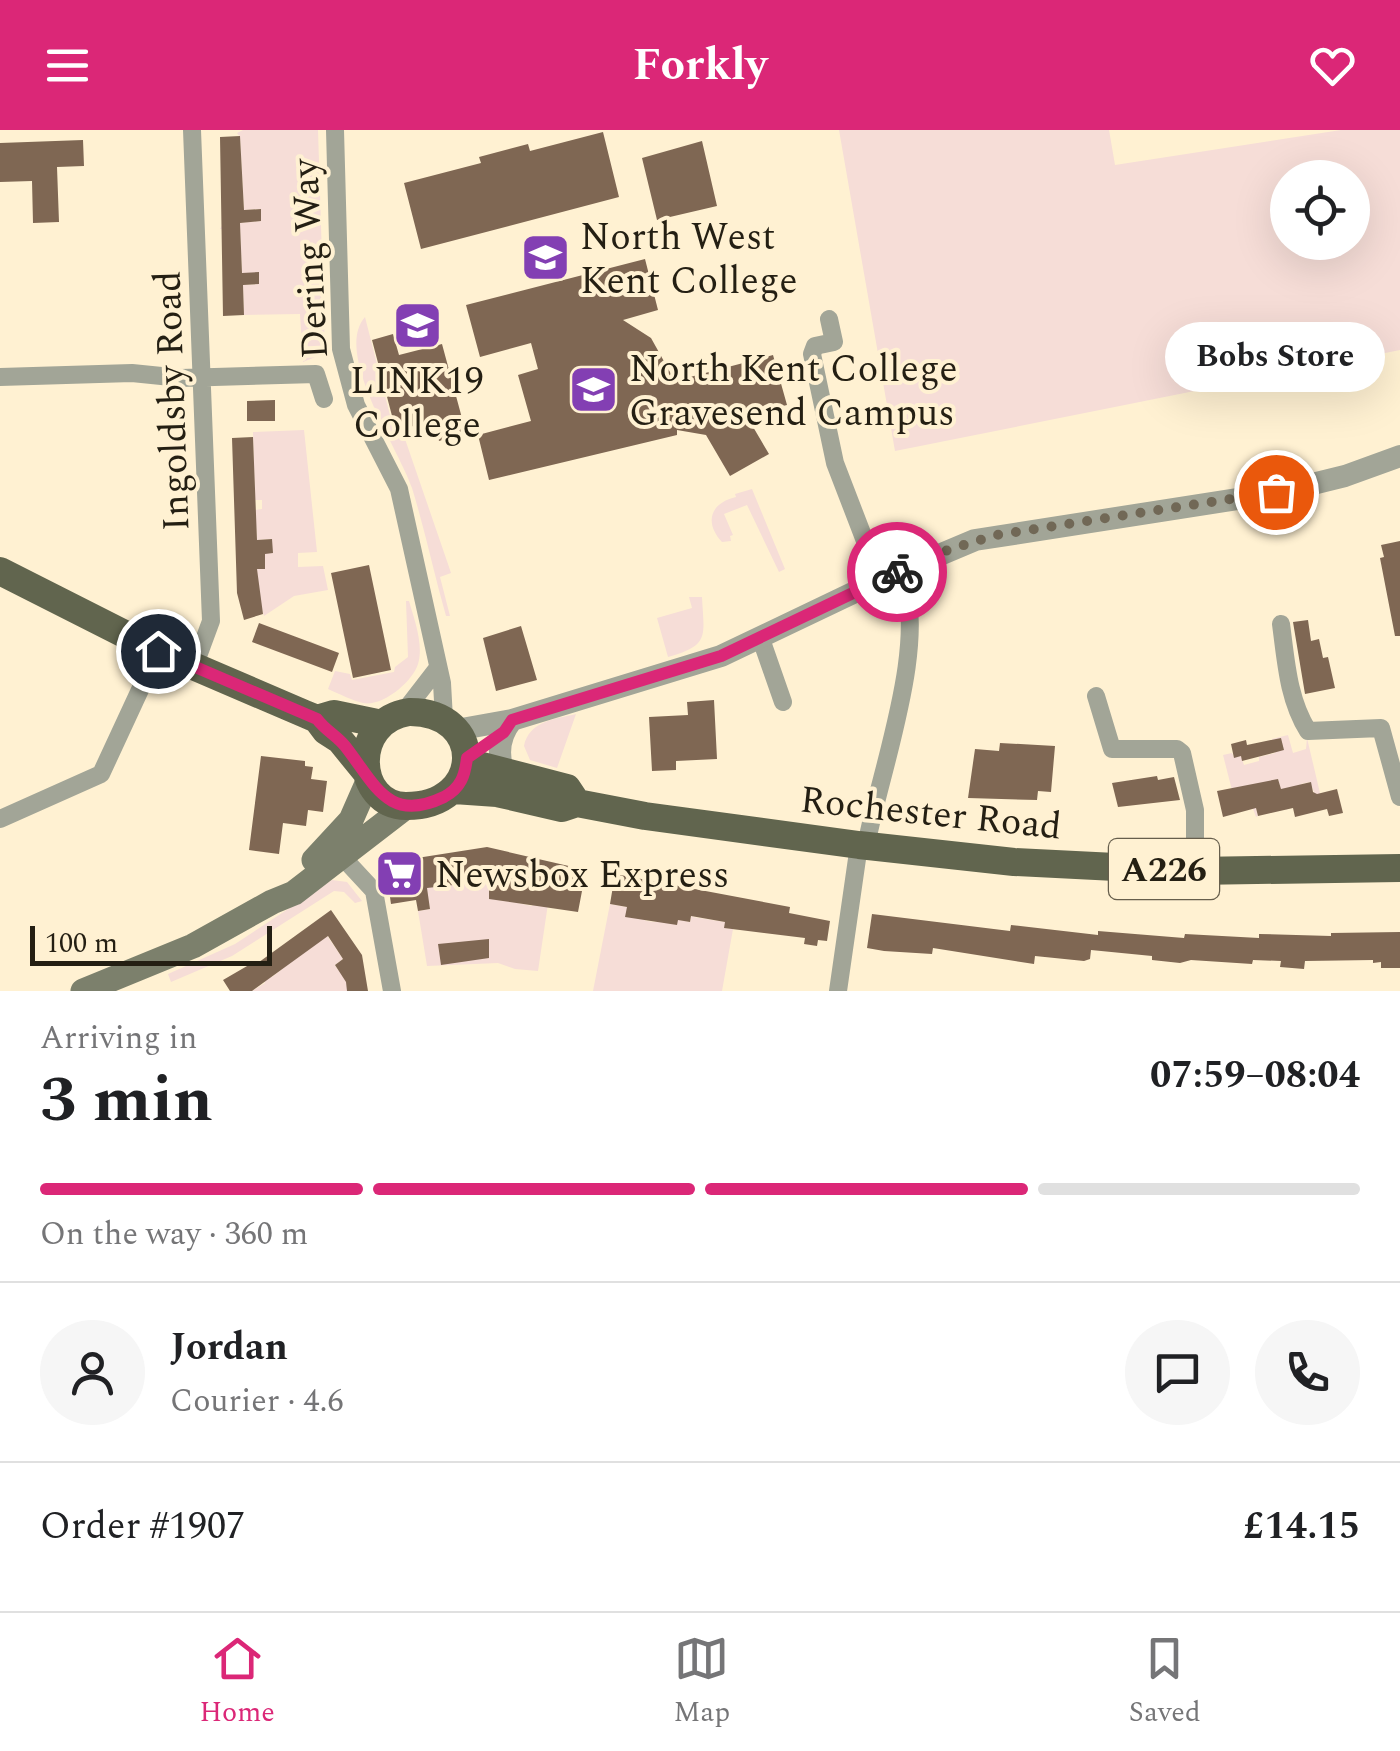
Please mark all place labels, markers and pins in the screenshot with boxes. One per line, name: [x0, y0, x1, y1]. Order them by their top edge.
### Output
place label: North West Kent College: [580, 209, 798, 311]
school or university icon: North West Kent College: [519, 232, 571, 284]
school or university icon: LINK19 College: [391, 300, 443, 352]
callout: Bobs Store: [1166, 322, 1386, 392]
place label: North Kent College Gravesend Campus: [629, 341, 958, 443]
place label: LINK19 College: [350, 353, 484, 455]
school or university icon: North Kent College Gravesend Campus: [568, 364, 620, 416]
pin: [1234, 450, 1319, 535]
pin: [116, 609, 201, 694]
place label: Newsbox Express: [435, 847, 729, 905]
supermarket icon: Newsbox Express: [374, 848, 426, 900]

